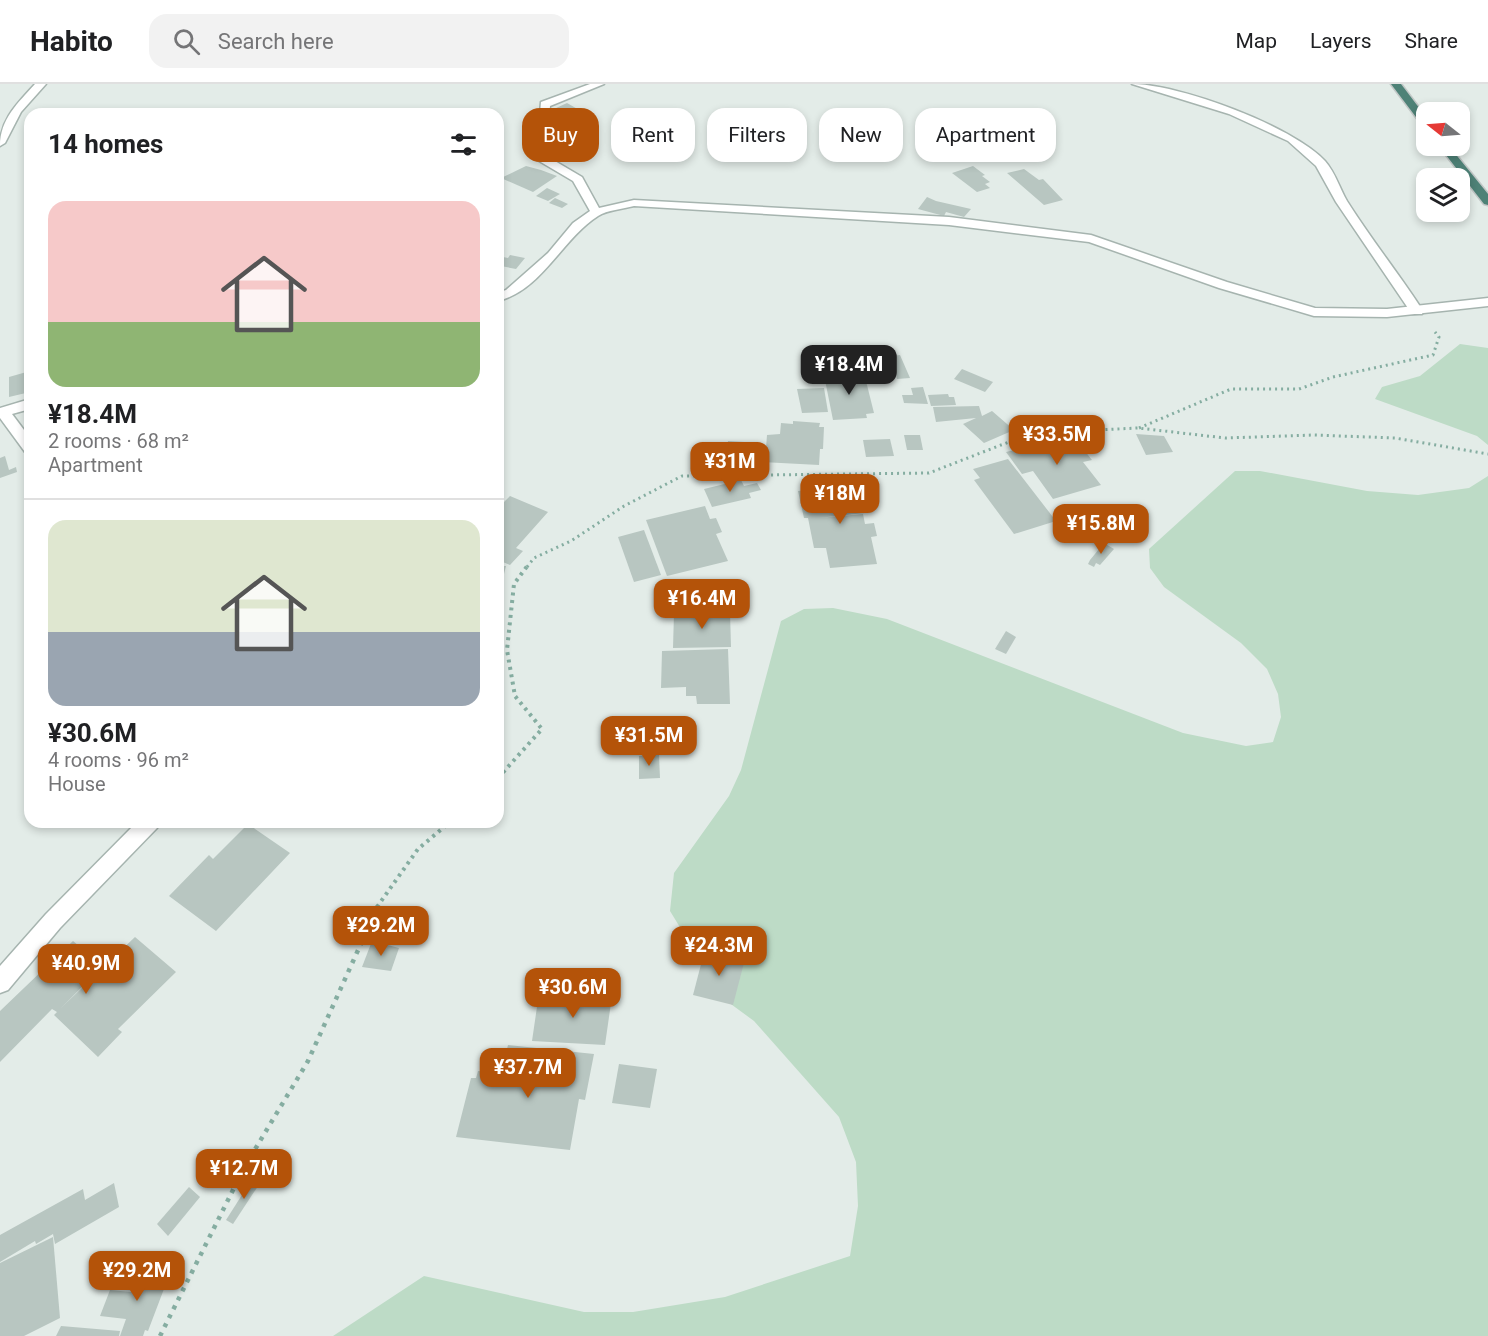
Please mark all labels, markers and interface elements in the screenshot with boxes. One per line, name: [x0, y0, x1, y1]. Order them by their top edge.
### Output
search box: [149, 14, 569, 68]
text: Habito: [30, 25, 113, 58]
icon: search: [170, 25, 203, 58]
text: Search here: [218, 29, 334, 54]
text: Map: [1235, 29, 1277, 53]
text: Layers: [1310, 29, 1371, 53]
text: Share: [1404, 29, 1458, 53]
north arrow: [1416, 102, 1470, 156]
map controls: [1416, 102, 1470, 222]
chip: Buy: [522, 108, 599, 162]
chip: Rent: [611, 108, 695, 162]
chip: Filters: [707, 108, 807, 162]
chip: New: [819, 108, 903, 162]
chip: Apartment: [915, 108, 1056, 162]
icon: filters: [447, 128, 480, 161]
text: 14 homes: [48, 129, 163, 159]
button: layers: [1416, 168, 1470, 222]
icon: home: [210, 240, 318, 348]
pin: ¥18.4M: [800, 345, 898, 396]
text: ¥18.4M: [815, 352, 883, 376]
text: ¥18.4M: [48, 399, 137, 429]
pin: ¥33.5M: [1008, 415, 1106, 466]
text: ¥33.5M: [1023, 422, 1091, 446]
text: 2 rooms · 68 m²: [48, 429, 189, 453]
pin: ¥31M: [694, 442, 766, 493]
text: ¥31M: [704, 449, 756, 473]
text: Apartment: [48, 453, 143, 477]
pin: ¥18M: [804, 474, 876, 525]
text: ¥18M: [814, 481, 866, 505]
pin: ¥15.8M: [1052, 504, 1150, 555]
text: ¥15.8M: [1067, 511, 1135, 535]
icon: home: [210, 559, 318, 667]
pin: ¥16.4M: [653, 579, 751, 630]
text: ¥16.4M: [668, 586, 736, 610]
pin: ¥31.5M: [600, 716, 698, 767]
text: ¥30.6M: [48, 718, 137, 748]
text: ¥31.5M: [615, 723, 683, 747]
text: 4 rooms · 96 m²: [48, 748, 189, 772]
text: House: [48, 772, 106, 796]
pin: ¥29.2M: [332, 906, 430, 957]
text: ¥29.2M: [347, 913, 415, 937]
pin: ¥24.3M: [670, 926, 768, 977]
text: ¥24.3M: [685, 933, 753, 957]
pin: ¥40.9M: [37, 944, 135, 995]
text: ¥40.9M: [52, 951, 120, 975]
pin: ¥30.6M: [524, 968, 622, 1019]
text: ¥30.6M: [539, 975, 607, 999]
pin: ¥37.7M: [479, 1048, 577, 1099]
text: ¥37.7M: [494, 1055, 562, 1079]
pin: ¥12.7M: [195, 1149, 293, 1200]
text: ¥12.7M: [210, 1156, 278, 1180]
pin: ¥29.2M: [88, 1251, 186, 1302]
text: ¥29.2M: [103, 1258, 171, 1282]

